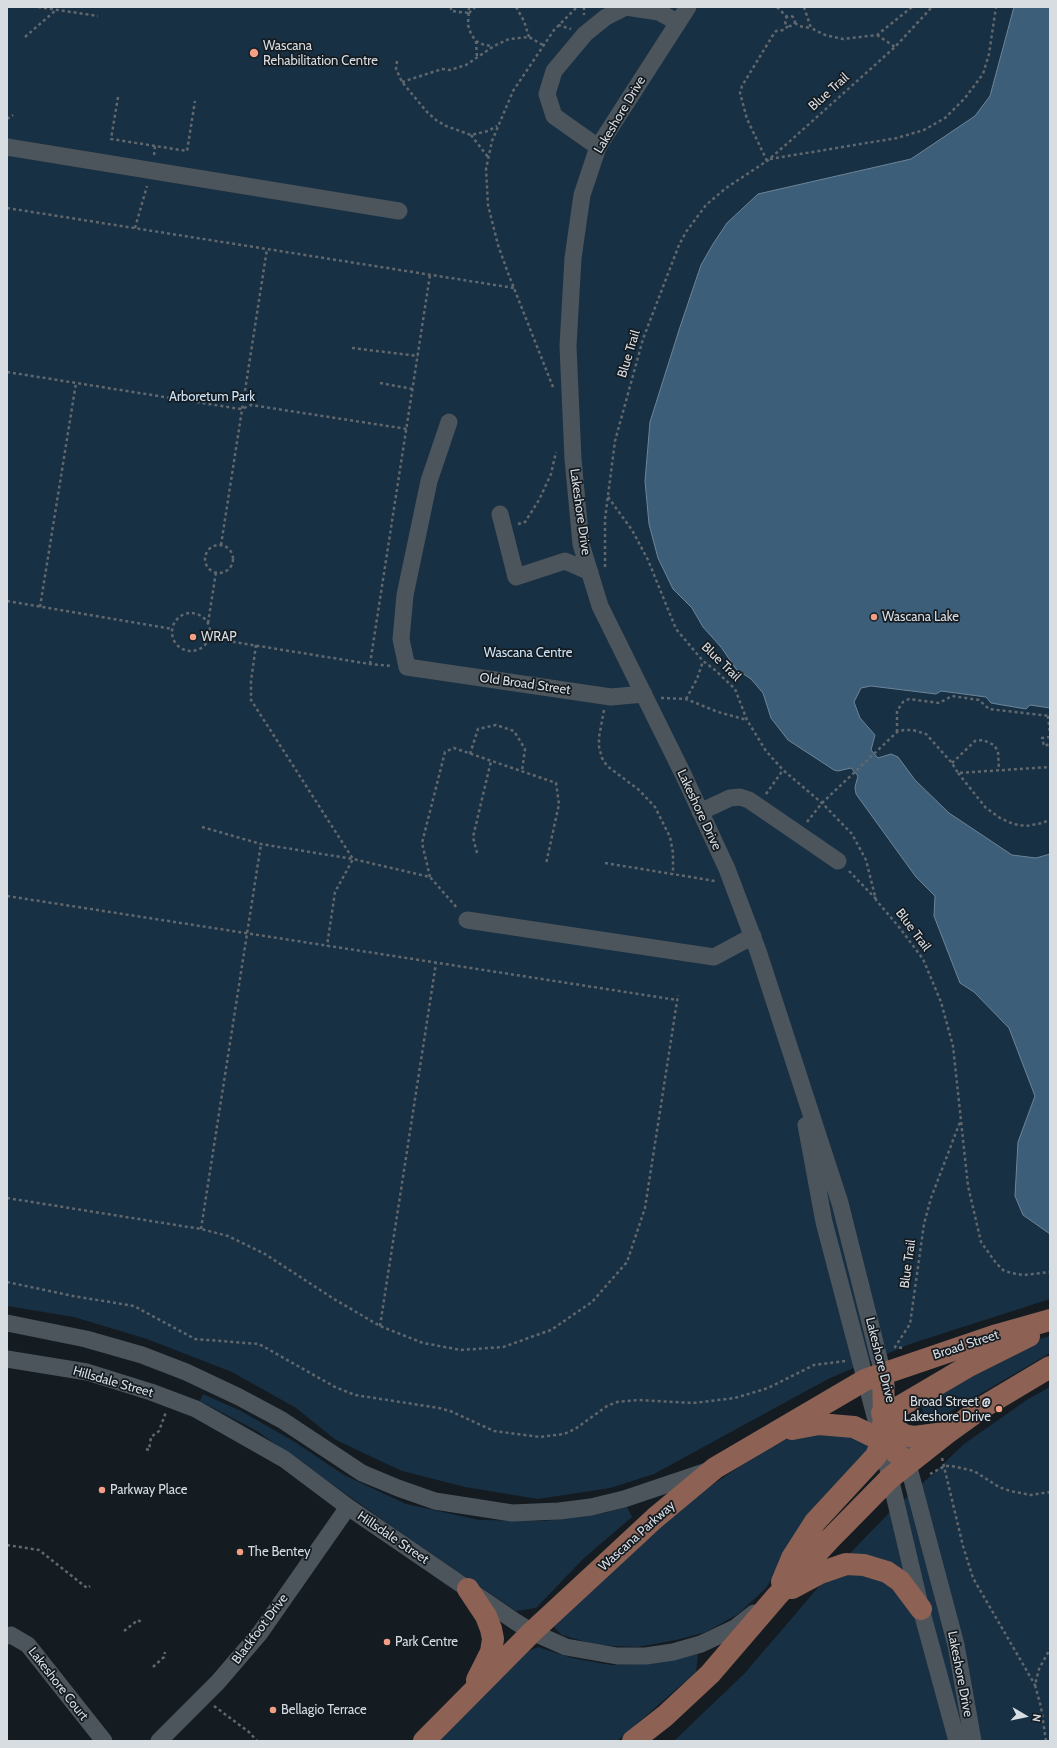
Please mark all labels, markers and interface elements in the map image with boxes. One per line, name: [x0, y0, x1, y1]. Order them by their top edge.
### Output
place label: Wascana Rehabilitation Centre: [263, 38, 378, 69]
marker: Wascana Rehabilitation Centre: [248, 47, 260, 59]
street label: Blue Trail: [806, 70, 852, 114]
street label: Lakeshore Drive: [591, 74, 649, 156]
street label: Blue Trail: [614, 328, 644, 380]
park label: Arboretum Park: [169, 389, 255, 405]
street label: Lakeshore Drive: [566, 468, 594, 556]
place label: Wascana Lake: [882, 609, 959, 625]
marker: Wascana Lake: [869, 612, 879, 622]
place label: WRAP: [201, 629, 237, 645]
marker: WRAP: [188, 632, 198, 642]
street label: Blue Trail: [698, 639, 744, 685]
park label: Wascana Centre: [484, 645, 572, 661]
street label: Old Broad Street: [479, 670, 571, 698]
street label: Lakeshore Drive: [674, 767, 724, 853]
street label: Blue Trail: [892, 906, 934, 954]
street label: Blue Trail: [897, 1239, 919, 1289]
street label: Lakeshore Drive: [862, 1316, 898, 1404]
street label: Broad Street: [931, 1327, 1001, 1363]
street label: Hillsdale Street: [71, 1363, 155, 1401]
place label: Broad Street @ Lakeshore Drive: [904, 1394, 991, 1425]
marker: Broad Street @ Lakeshore Drive: [994, 1404, 1004, 1414]
place label: Parkway Place: [110, 1482, 187, 1498]
marker: Parkway Place: [97, 1485, 107, 1495]
street label: Wascana Parkway: [596, 1498, 678, 1574]
street label: Hillsdale Street: [354, 1508, 432, 1568]
place label: The Bentey: [248, 1544, 311, 1560]
marker: The Bentey: [235, 1547, 245, 1557]
street label: Blackfoot Drive: [229, 1591, 291, 1667]
street label: Lakeshore Drive: [944, 1630, 976, 1718]
place label: Park Centre: [395, 1634, 458, 1650]
marker: Park Centre: [382, 1637, 392, 1647]
street label: Lakeshore Court: [25, 1644, 91, 1724]
north arrow: [1005, 1696, 1045, 1736]
place label: Bellagio Terrace: [281, 1702, 367, 1718]
marker: Bellagio Terrace: [268, 1705, 278, 1715]
text: N: [1029, 1713, 1044, 1723]

